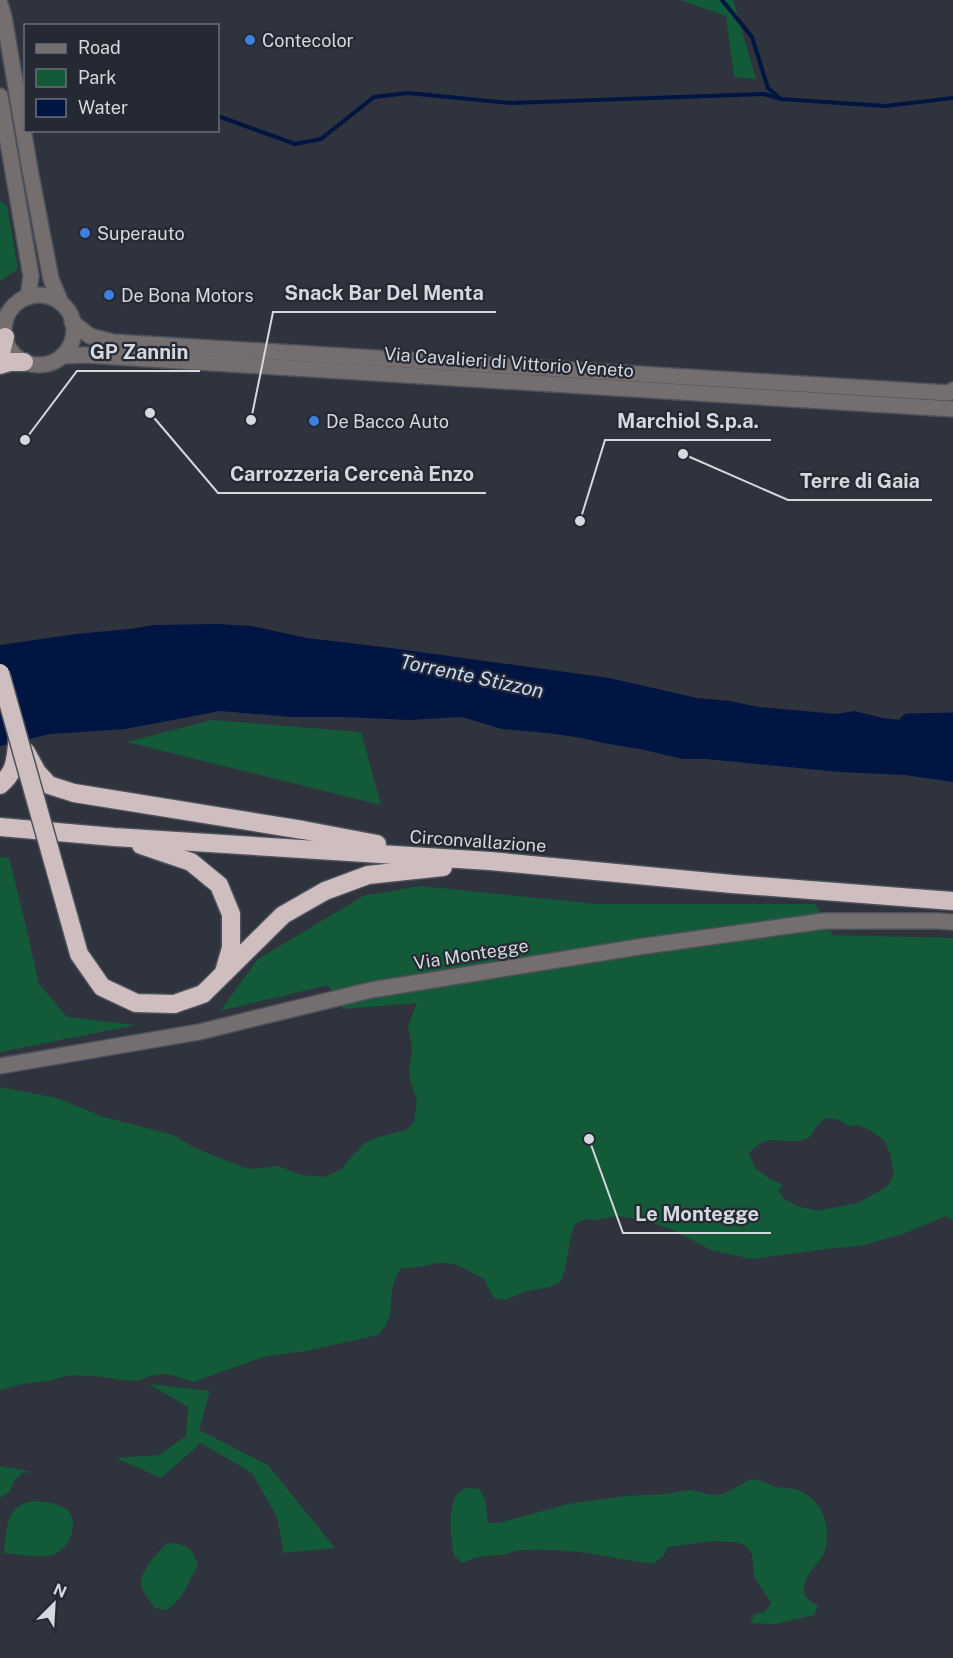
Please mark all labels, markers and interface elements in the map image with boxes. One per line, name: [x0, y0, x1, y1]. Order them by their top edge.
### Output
legend: [24, 24, 219, 132]
place label: Contecolor: [262, 30, 354, 51]
marker: Contecolor: [243, 33, 257, 47]
text: Road: [78, 37, 121, 58]
text: Park: [78, 67, 116, 88]
text: Water: [78, 97, 128, 118]
place label: Superauto: [97, 223, 185, 244]
marker: Superauto: [78, 226, 92, 240]
callout: Snack Bar Del Menta: [273, 274, 496, 312]
text: Snack Bar Del Menta: [284, 281, 484, 305]
place label: De Bona Motors: [121, 285, 254, 306]
marker: De Bona Motors: [102, 288, 116, 302]
callout: GP Zannin: [77, 333, 200, 371]
text: GP Zannin: [90, 340, 188, 364]
street label: Via Cavalieri di Vittorio Veneto: [383, 343, 635, 381]
callout: Marchiol S.p.a.: [605, 402, 771, 440]
text: Marchiol S.p.a.: [617, 409, 759, 433]
place label: De Bacco Auto: [326, 411, 449, 432]
marker: De Bacco Auto: [307, 414, 321, 428]
callout: Carrozzeria Cercenà Enzo: [218, 455, 486, 493]
text: Carrozzeria Cercenà Enzo: [230, 462, 474, 486]
callout: Terre di Gaia: [788, 462, 932, 500]
text: Terre di Gaia: [800, 469, 920, 493]
water label: Torrente Stizzon: [398, 649, 546, 703]
street label: Circonvallazione: [409, 826, 547, 856]
street label: Via Montegge: [412, 935, 530, 973]
callout: Le Montegge: [623, 1195, 771, 1233]
text: Le Montegge: [635, 1202, 759, 1226]
north arrow: [24, 1574, 84, 1634]
text: N: [50, 1580, 69, 1602]

